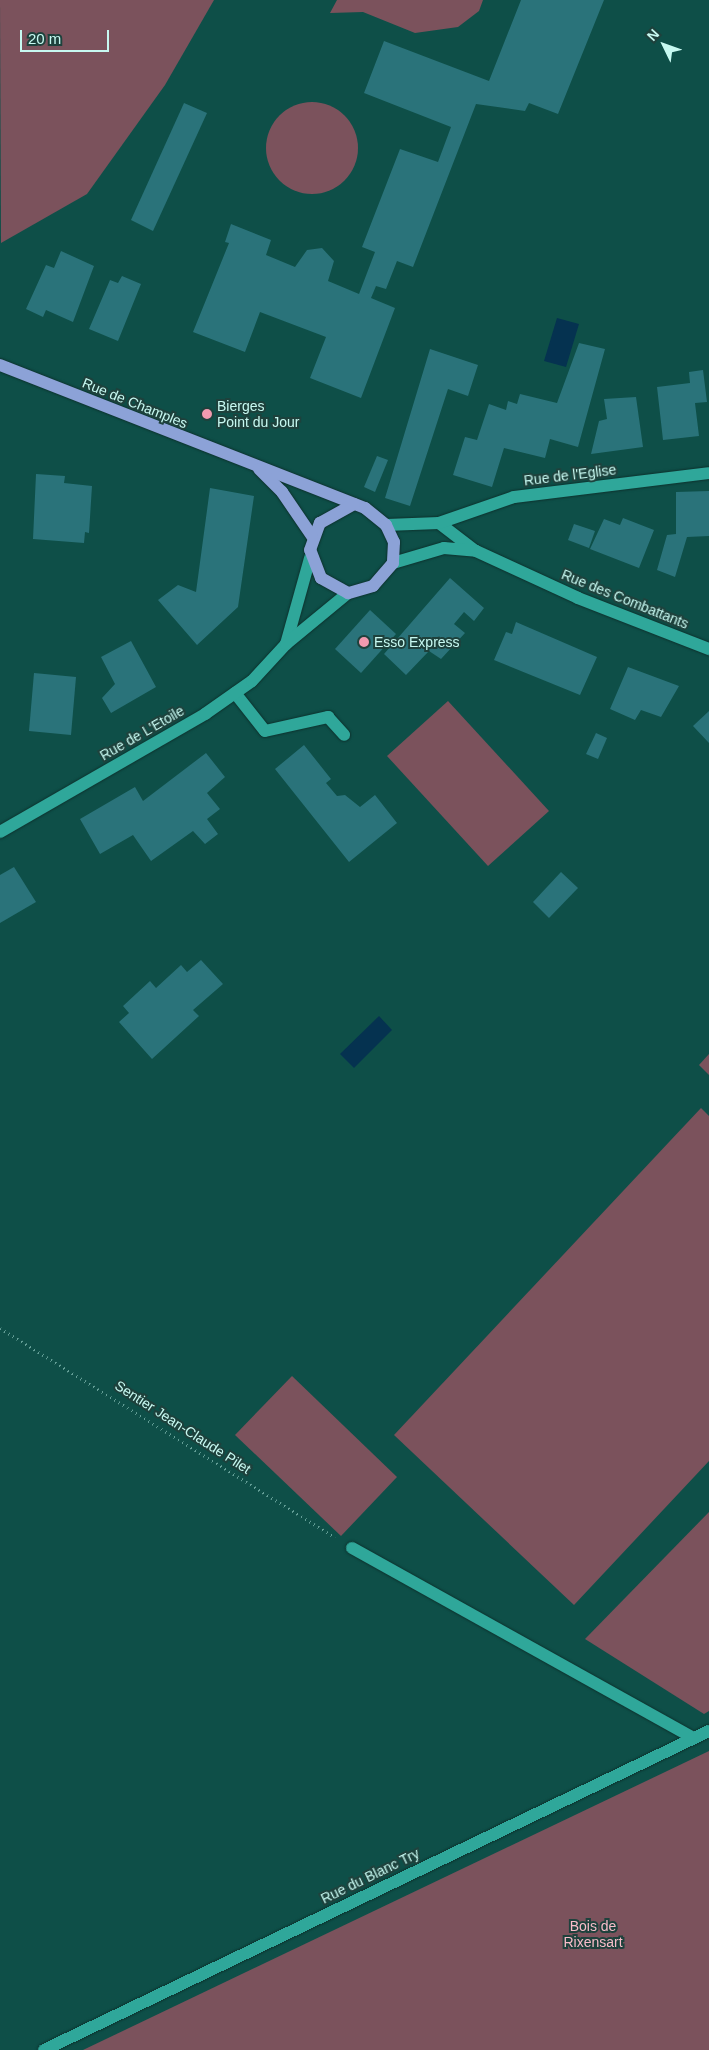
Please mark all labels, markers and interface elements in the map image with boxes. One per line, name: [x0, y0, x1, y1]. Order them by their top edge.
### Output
scale bar: [22, 20, 111, 52]
north arrow: [639, 20, 689, 70]
text: N: [644, 26, 662, 44]
text: 20 m: [28, 30, 61, 47]
street label: Rue de Champles: [80, 374, 190, 432]
place label: Bierges Point du Jour: [217, 398, 299, 431]
marker: Bierges Point du Jour: [201, 408, 213, 420]
street label: Rue de l'Eglise: [523, 461, 617, 489]
street label: Rue des Combattants: [559, 566, 691, 632]
place label: Esso Express: [374, 634, 460, 650]
marker: Esso Express: [358, 636, 370, 648]
street label: Rue de L'Etoile: [97, 702, 187, 764]
street label: Sentier Jean-Claude Pilet: [112, 1377, 254, 1477]
street label: Rue du Blanc Try: [318, 1845, 422, 1907]
park label: Bois de Rixensart: [563, 1918, 623, 1950]

